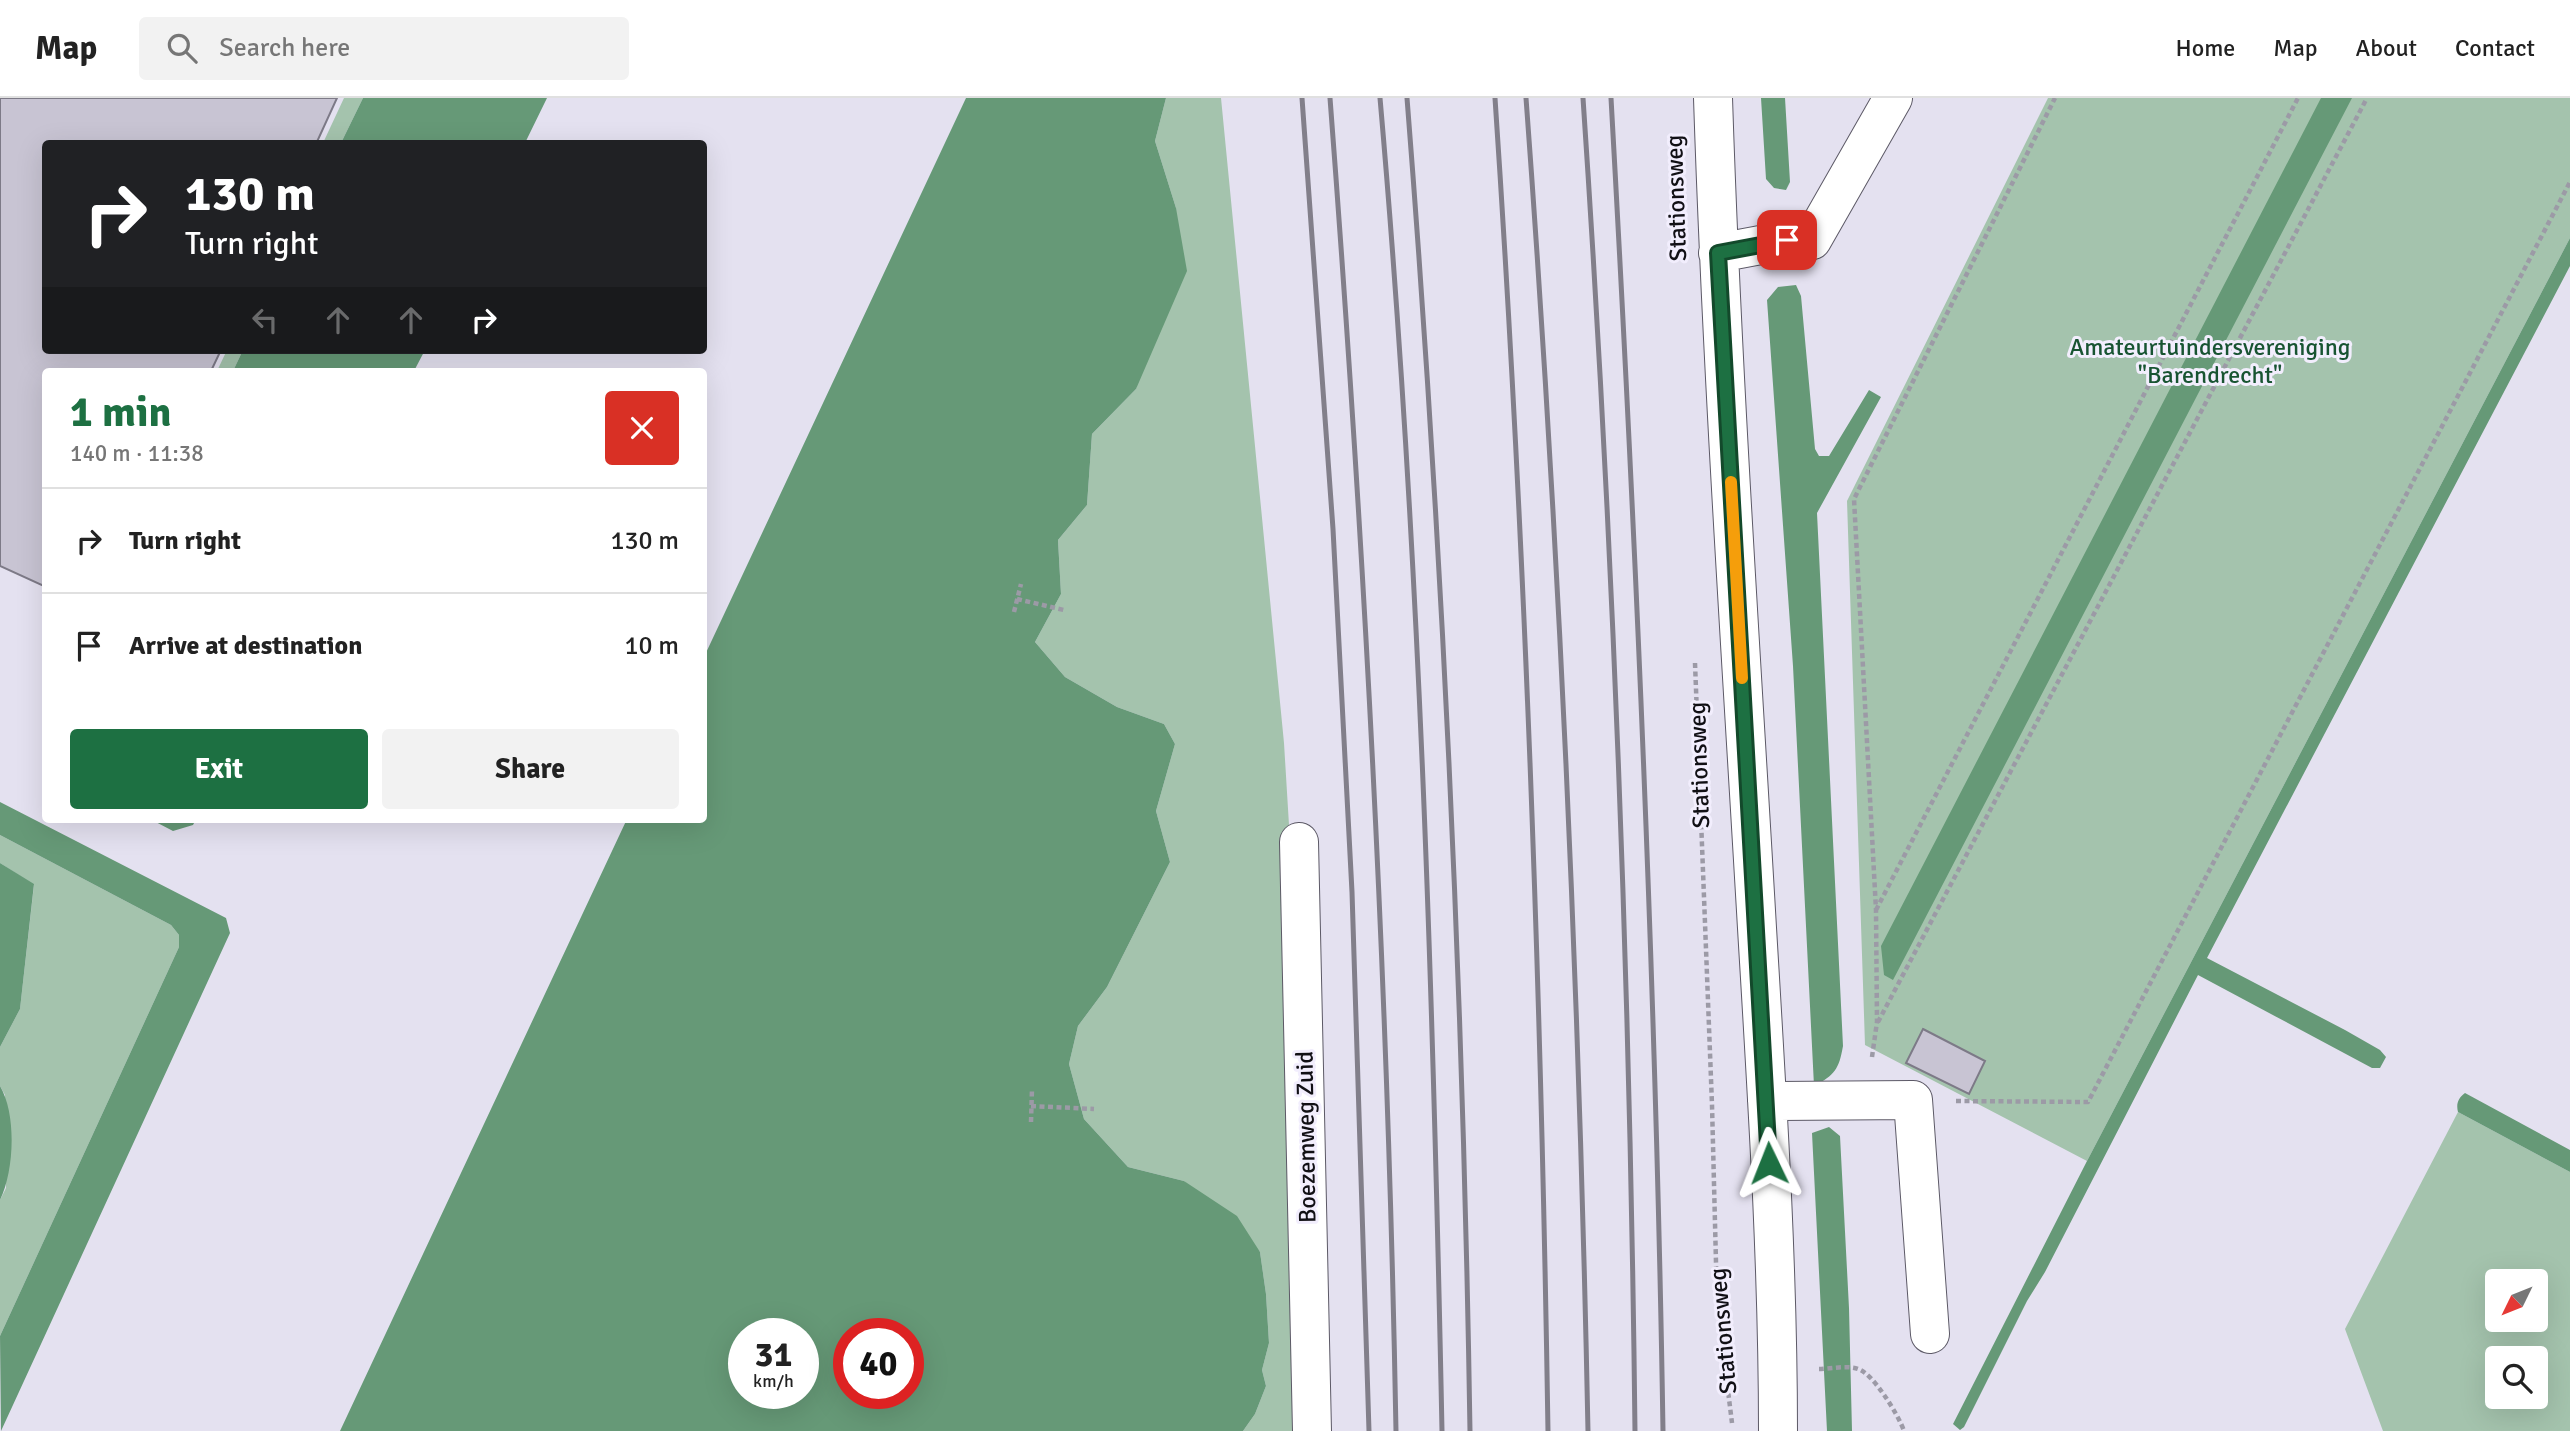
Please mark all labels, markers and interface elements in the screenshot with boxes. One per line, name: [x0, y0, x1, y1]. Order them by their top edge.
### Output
search box: [139, 17, 629, 80]
text: Map: [35, 28, 97, 69]
icon: search: [163, 29, 201, 67]
text: Search here: [219, 32, 350, 64]
text: Home: [2175, 33, 2235, 63]
text: Map: [2273, 33, 2318, 63]
text: About: [2356, 33, 2417, 63]
text: Contact: [2455, 33, 2535, 63]
street label: Stationsweg: [1659, 134, 1693, 262]
text: 130 m: [185, 164, 315, 224]
icon: right: [70, 168, 161, 259]
pin: [1757, 210, 1817, 270]
icon: arrive: [1768, 221, 1806, 259]
text: Turn right: [185, 224, 318, 263]
icon: left: [246, 301, 284, 339]
icon: ahead: [319, 301, 357, 339]
icon: ahead: [392, 301, 430, 339]
icon: right: [465, 301, 503, 339]
park label: Amateurtuindersvereniging "Barendrecht": [2070, 332, 2350, 390]
text: 1 min: [70, 387, 171, 438]
button: close: [605, 391, 679, 465]
text: 140 m · 11:38: [70, 439, 204, 468]
icon: right: [70, 522, 108, 560]
text: Turn right: [129, 525, 241, 557]
text: 130 m: [610, 525, 679, 557]
icon: arrive: [70, 627, 108, 665]
text: Arrive at destination: [129, 630, 362, 662]
text: 10 m: [624, 630, 679, 662]
street label: Stationsweg: [1682, 701, 1716, 829]
button: Exit: [70, 729, 368, 809]
button: Share: [382, 729, 679, 809]
street label: Boezemweg Zuid: [1289, 1051, 1323, 1223]
position arrow: [1732, 1126, 1806, 1200]
street label: Stationsweg: [1703, 1267, 1743, 1395]
north arrow: [2485, 1269, 2548, 1332]
map controls: [2485, 1269, 2548, 1409]
speed limit sign: 40: [833, 1318, 924, 1409]
text: 31: [755, 1333, 792, 1376]
button: search: [2485, 1346, 2548, 1409]
text: km/h: [753, 1370, 794, 1392]

